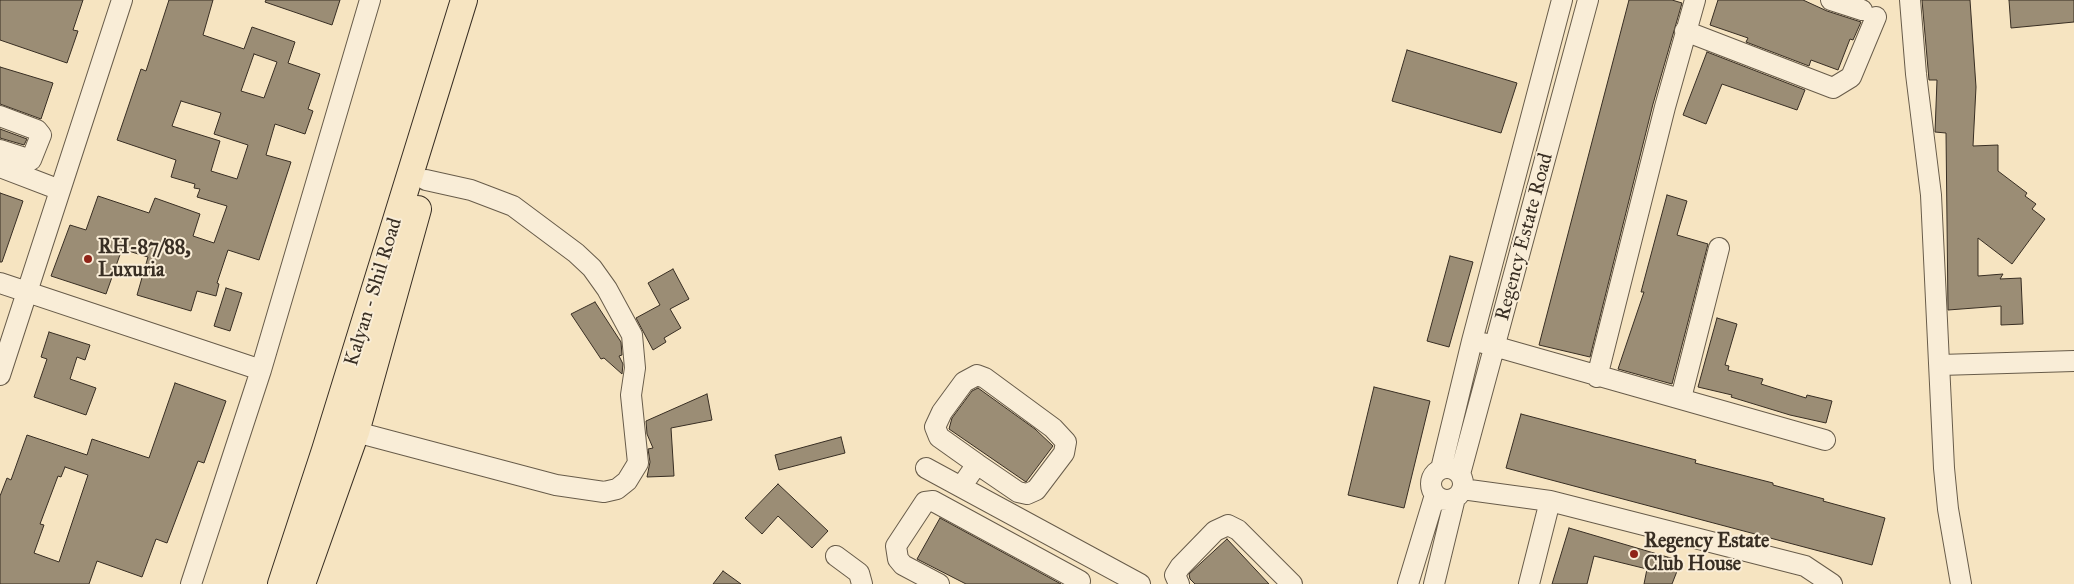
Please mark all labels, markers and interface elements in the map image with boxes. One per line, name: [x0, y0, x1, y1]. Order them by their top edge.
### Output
street label: Regency Estate Road: [1491, 151, 1559, 323]
street label: Kalyan - Shil Road: [340, 215, 408, 369]
place label: RH-87/88, Luxuria: [98, 236, 191, 283]
marker: RH-87/88, Luxuria: [82, 253, 94, 265]
place label: Regency Estate Club House: [1644, 530, 1769, 577]
marker: Regency Estate Club House: [1628, 548, 1640, 560]

